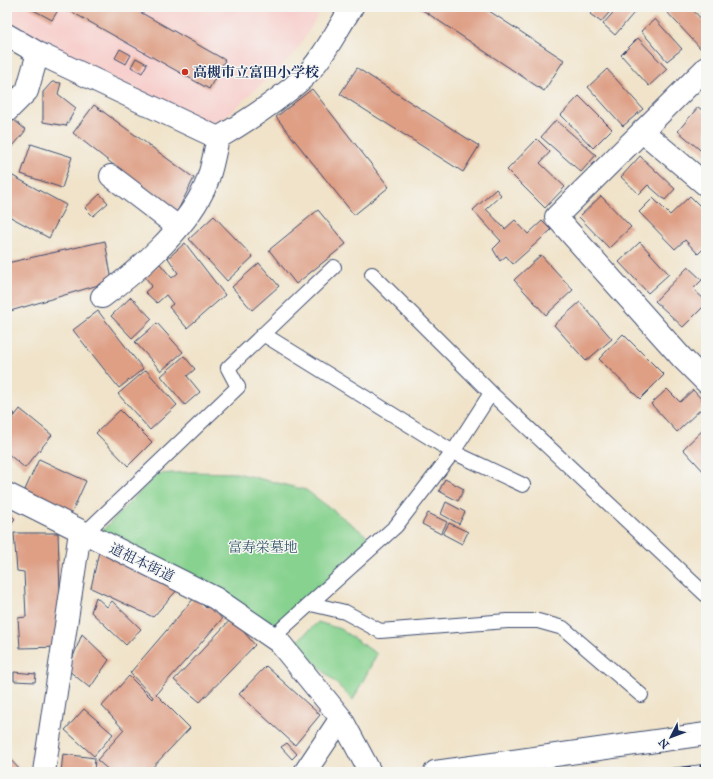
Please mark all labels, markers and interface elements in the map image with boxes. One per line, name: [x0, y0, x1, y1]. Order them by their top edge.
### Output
place label: 高槻市立富田小学校: [193, 64, 319, 81]
marker: 高槻市立富田小学校: [180, 67, 190, 77]
street label: 道祖本街道: [107, 539, 177, 585]
park label: 富寿栄墓地: [228, 539, 298, 556]
north arrow: [651, 717, 691, 757]
text: N: [656, 735, 672, 751]

